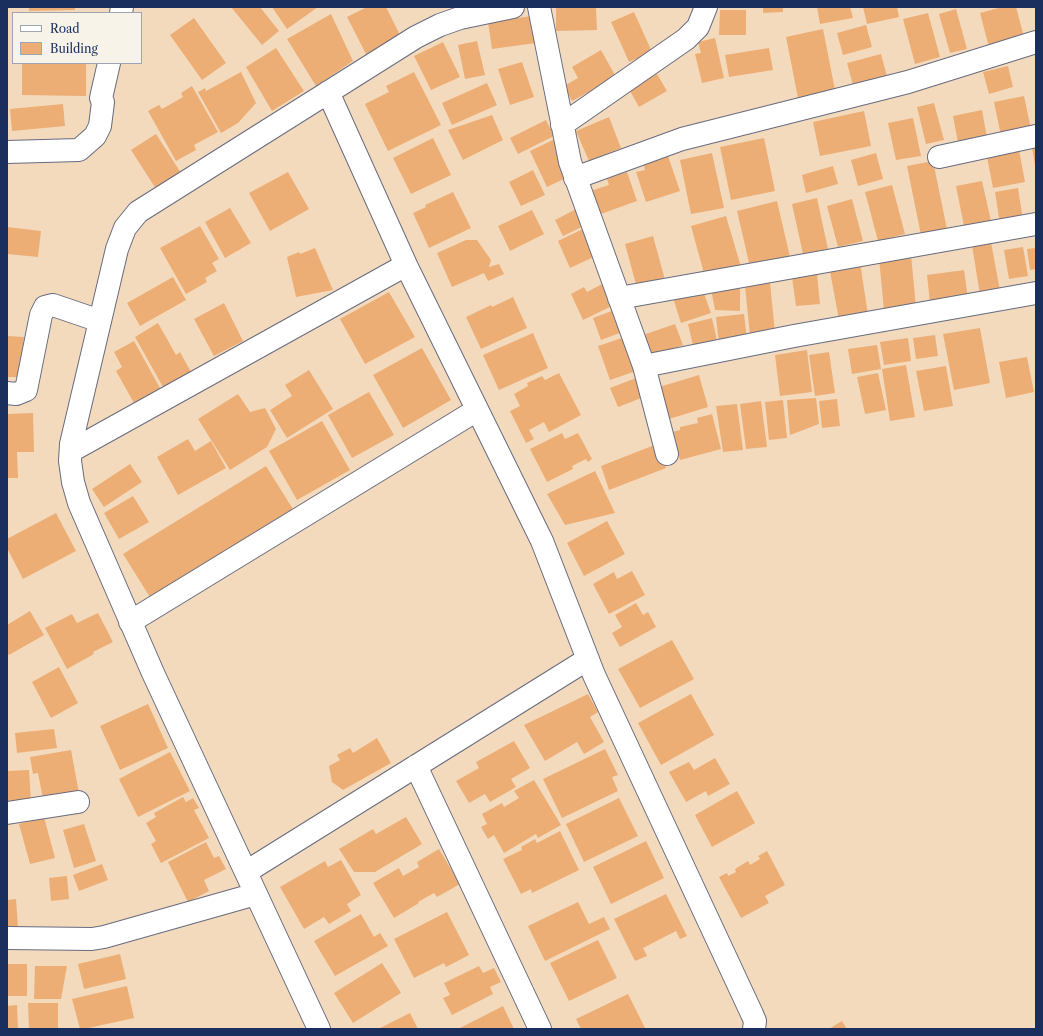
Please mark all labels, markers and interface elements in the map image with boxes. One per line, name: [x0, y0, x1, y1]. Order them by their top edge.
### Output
legend: [12, 12, 142, 64]
text: Road: [50, 21, 80, 36]
text: Building: [50, 41, 98, 56]

